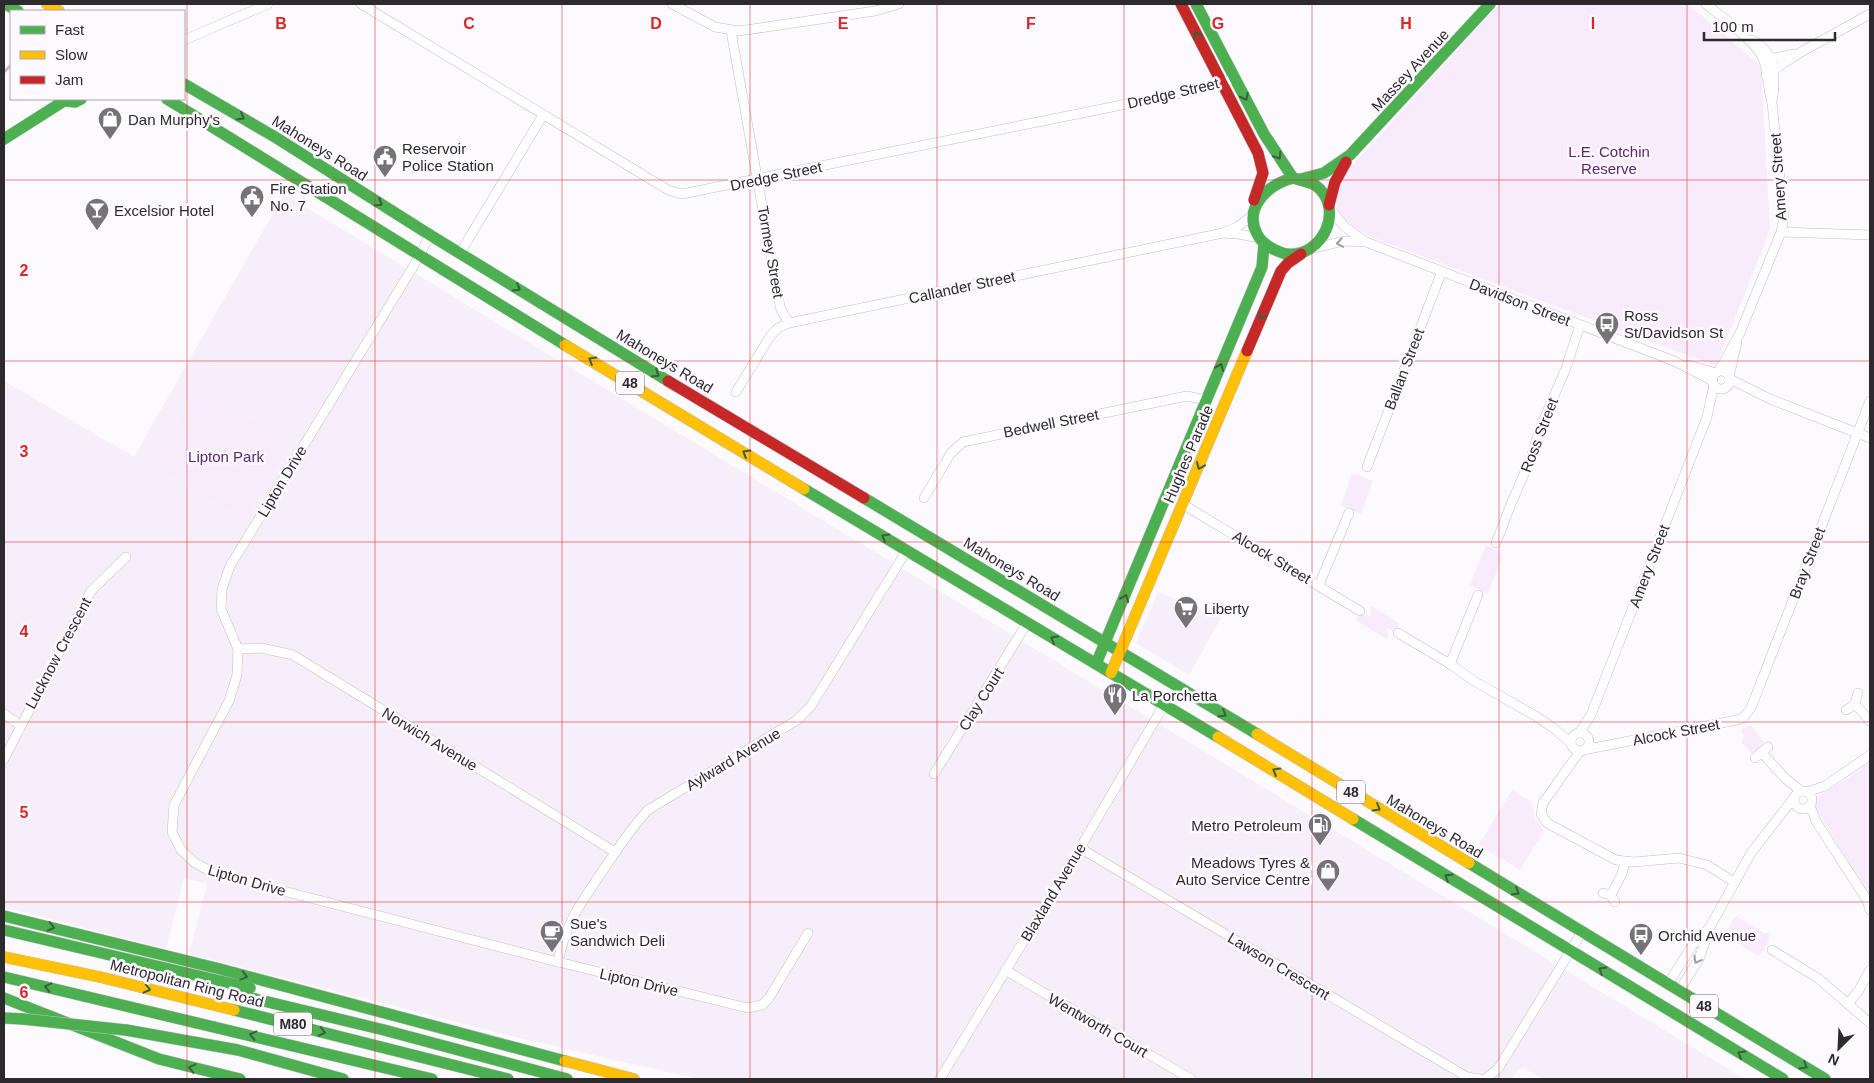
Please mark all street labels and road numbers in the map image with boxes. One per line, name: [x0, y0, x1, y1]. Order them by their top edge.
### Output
street label: Massey Avenue: [1368, 26, 1452, 114]
street label: Dredge Street: [1126, 74, 1221, 112]
street label: Mahoneys Road: [269, 112, 371, 184]
street label: Amery Street: [1766, 132, 1790, 221]
street label: Dredge Street: [729, 158, 824, 194]
street label: Tormey Street: [755, 205, 788, 300]
street label: Callander Street: [907, 267, 1018, 307]
street label: Davidson Street: [1467, 275, 1574, 329]
street label: Ballan Street: [1381, 325, 1428, 412]
street label: Mahoneys Road: [614, 326, 716, 396]
road number: 48: [616, 372, 644, 394]
street label: Ross Street: [1517, 395, 1561, 475]
street label: Hughes Parade: [1160, 403, 1216, 505]
street label: Bedwell Street: [1002, 405, 1101, 441]
street label: Lipton Drive: [254, 442, 310, 520]
street label: Amery Street: [1625, 521, 1673, 610]
street label: Bray Street: [1786, 524, 1829, 601]
street label: Alcock Street: [1230, 527, 1315, 587]
street label: Mahoneys Road: [961, 534, 1063, 604]
street label: Lucknow Crescent: [22, 594, 95, 711]
street label: Clay Court: [955, 664, 1007, 734]
street label: Norwich Avenue: [379, 704, 481, 774]
street label: Alcock Street: [1631, 715, 1722, 749]
street label: Aylward Avenue: [683, 724, 783, 794]
road number: 48: [1337, 780, 1365, 804]
street label: Mahoneys Road: [1384, 791, 1486, 861]
street label: Blaxland Avenue: [1017, 840, 1089, 944]
street label: Lipton Drive: [206, 861, 288, 899]
street label: Lawson Crescent: [1225, 929, 1334, 1004]
street label: Metropolitan Ring Road: [108, 956, 266, 1010]
street label: Lipton Drive: [598, 965, 680, 999]
street label: Wentworth Court: [1045, 990, 1152, 1061]
road number: 48: [1690, 994, 1718, 1018]
road number: M80: [274, 1012, 312, 1036]

